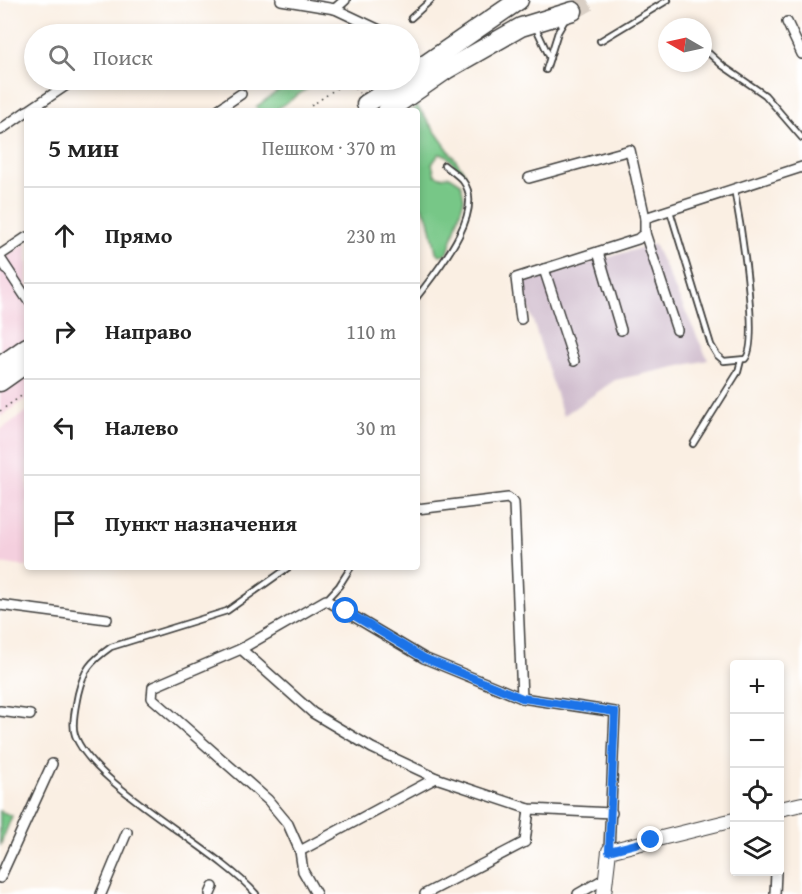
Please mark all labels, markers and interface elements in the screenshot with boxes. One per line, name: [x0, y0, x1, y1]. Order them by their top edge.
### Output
north arrow: [658, 18, 712, 72]
search box: [24, 24, 420, 90]
icon: search: [45, 41, 78, 74]
text: Поиск: [93, 41, 153, 73]
text: 5 мин: [48, 128, 119, 167]
text: Пешком · 370 m: [262, 133, 396, 162]
icon: ahead: [48, 219, 81, 252]
text: Прямо: [105, 219, 172, 251]
text: 230 m: [346, 221, 396, 250]
icon: right: [48, 315, 81, 348]
text: Направо: [105, 315, 192, 347]
text: 110 m: [346, 317, 396, 346]
icon: left: [48, 411, 81, 444]
text: Налево: [105, 411, 178, 443]
text: 30 m: [356, 413, 396, 442]
icon: arrive: [48, 507, 81, 540]
text: Пункт назначения: [105, 507, 297, 539]
route start: [332, 597, 358, 623]
map controls: [730, 660, 784, 876]
button: +: [730, 660, 784, 714]
button: −: [730, 714, 784, 768]
button: locate: [730, 768, 784, 822]
button: layers: [730, 822, 784, 876]
route end: [637, 826, 663, 852]

